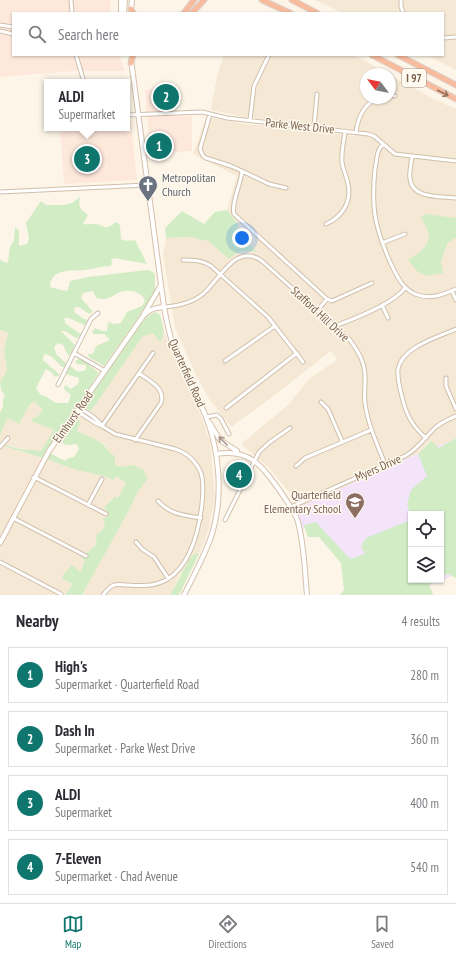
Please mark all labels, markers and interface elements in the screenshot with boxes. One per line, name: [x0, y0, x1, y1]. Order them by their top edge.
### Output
search box: [12, 12, 444, 56]
icon: search: [26, 23, 48, 45]
text: Search here: [58, 25, 119, 44]
north arrow: [360, 68, 396, 104]
road number: I 97: [402, 69, 426, 87]
popup: [44, 79, 130, 131]
pin: 2: [153, 82, 179, 112]
text: ALDI: [59, 87, 84, 106]
one-way arrow: [437, 90, 449, 97]
text: Supermarket: [59, 106, 115, 123]
street label: Parke West Drive: [265, 114, 335, 137]
pin: 1: [146, 131, 172, 161]
pin: 3: [74, 144, 100, 174]
place label: Metropolitan Church: [162, 170, 216, 199]
church icon: Metropolitan Church: [137, 174, 159, 202]
your location: [232, 228, 252, 248]
street label: Stafford Hill Drive: [288, 283, 353, 345]
street label: Quarterfield Road: [166, 336, 209, 409]
street label: Elmhurst Road: [49, 388, 96, 446]
one-way arrow: [218, 436, 228, 446]
street label: Myers Drive: [352, 451, 403, 484]
pin: 4: [226, 460, 252, 490]
place label: Quarterfield Elementary School: [264, 487, 341, 516]
school or university icon: Quarterfield Elementary School: [344, 491, 366, 519]
map controls: [408, 511, 444, 583]
button: locate: [408, 511, 444, 547]
button: layers: [408, 547, 444, 583]
text: Nearby: [16, 610, 59, 632]
text: 4 results: [401, 613, 440, 630]
text: High's: [55, 657, 87, 676]
text: 1: [27, 667, 33, 684]
text: 280 m: [410, 667, 439, 684]
text: Supermarket · Quarterfield Road: [55, 676, 199, 693]
text: Dash In: [55, 721, 95, 740]
text: 2: [27, 731, 33, 748]
text: 360 m: [410, 731, 439, 748]
text: Supermarket · Parke West Drive: [55, 740, 195, 757]
text: ALDI: [55, 785, 80, 804]
text: 3: [27, 795, 33, 812]
text: 400 m: [410, 795, 439, 812]
text: Supermarket: [55, 804, 112, 821]
text: 7-Eleven: [55, 849, 101, 868]
text: 4: [27, 859, 33, 876]
text: 540 m: [410, 859, 439, 876]
text: Supermarket · Chad Avenue: [55, 868, 178, 885]
tab: Map: [62, 913, 84, 951]
tab: Directions: [209, 913, 247, 951]
tab: Saved: [371, 913, 394, 951]

